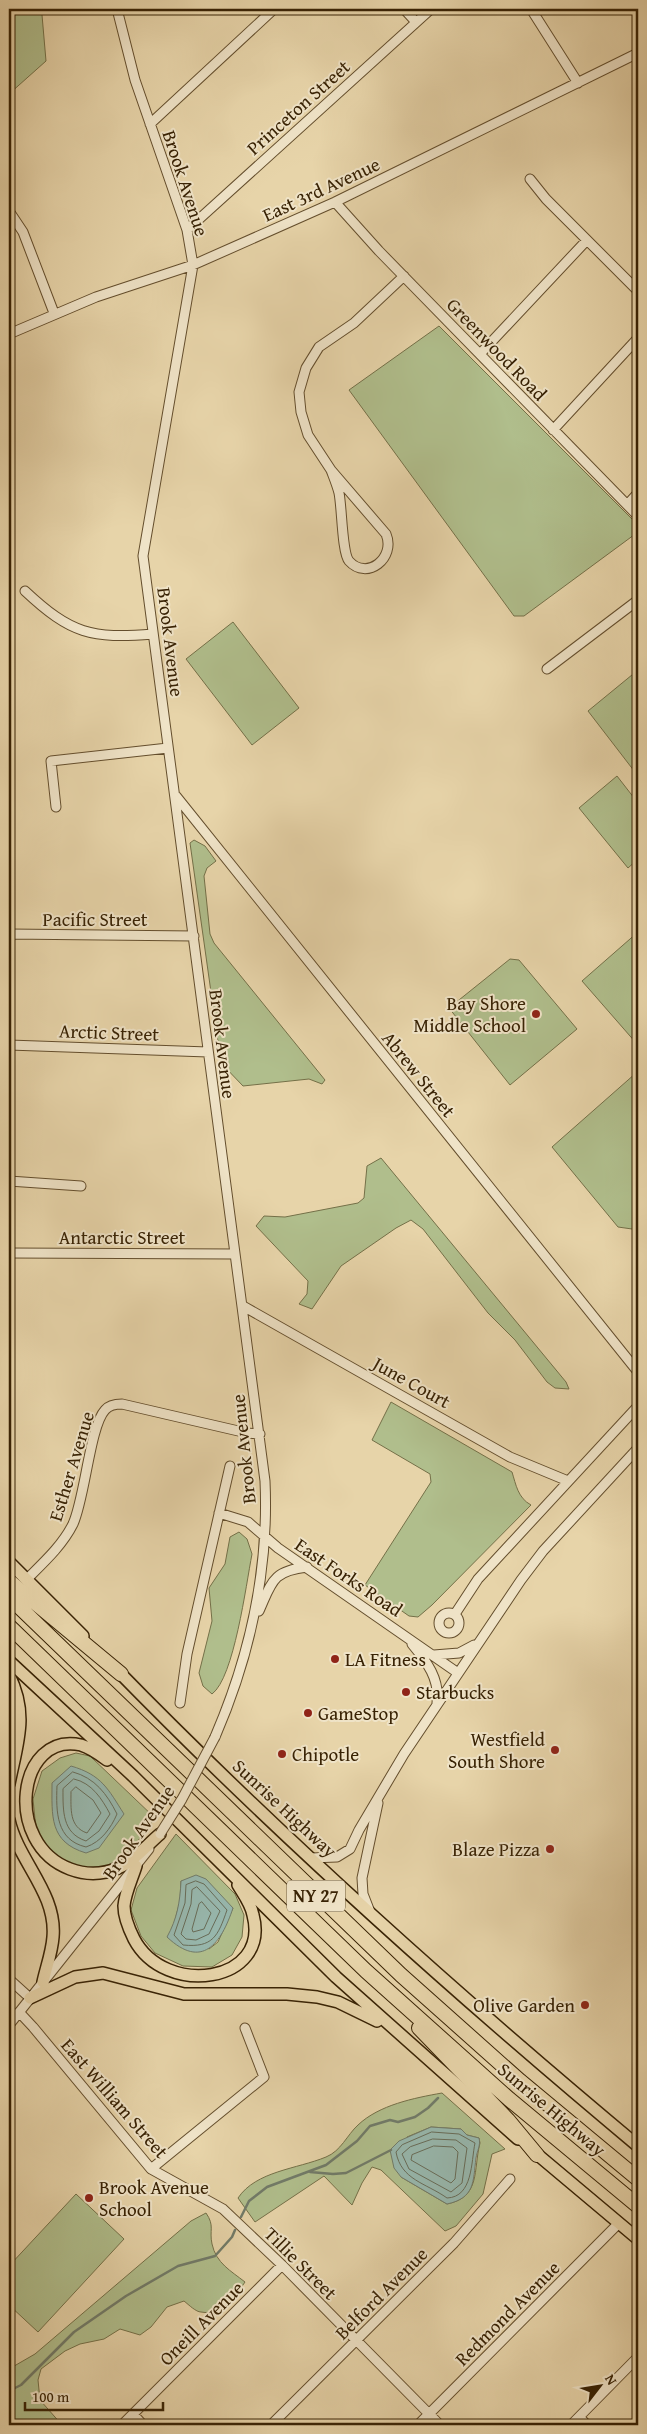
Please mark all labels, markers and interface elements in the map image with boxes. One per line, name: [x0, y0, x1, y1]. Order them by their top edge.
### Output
street label: Princeton Street: [240, 53, 356, 161]
street label: Brook Avenue: [156, 126, 216, 240]
street label: East 3rd Avenue: [258, 150, 384, 228]
street label: Greenwood Road: [440, 291, 554, 408]
street label: Brook Avenue: [150, 586, 192, 698]
street label: Pacific Street: [42, 905, 148, 933]
street label: Brook Avenue: [202, 988, 244, 1100]
place label: Bay Shore Middle School: [414, 989, 526, 1039]
marker: Bay Shore Middle School: [530, 1008, 542, 1020]
street label: Arctic Street: [58, 1016, 160, 1048]
street label: Abrew Street: [376, 1025, 463, 1123]
street label: Antarctic Street: [59, 1223, 186, 1251]
street label: June Court: [366, 1348, 456, 1415]
street label: Brook Avenue: [223, 1393, 263, 1505]
street label: Esther Avenue: [41, 1407, 101, 1525]
street label: East Forks Road: [290, 1531, 409, 1624]
place label: LA Fitness: [345, 1645, 426, 1673]
marker: LA Fitness: [329, 1653, 341, 1665]
place label: Starbucks: [416, 1678, 494, 1706]
marker: Starbucks: [400, 1686, 412, 1698]
place label: GameStop: [318, 1699, 399, 1727]
marker: GameStop: [302, 1707, 314, 1719]
place label: Westfield South Shore: [448, 1725, 546, 1775]
place label: Chipotle: [292, 1740, 359, 1768]
marker: Westfield South Shore: [549, 1744, 561, 1756]
marker: Chipotle: [276, 1748, 288, 1760]
street label: Sunrise Highway: [227, 1752, 344, 1864]
street label: Brook Avenue: [95, 1779, 181, 1885]
place label: Blaze Pizza: [452, 1835, 540, 1863]
marker: Blaze Pizza: [544, 1843, 556, 1855]
road number: NY 27: [287, 1880, 345, 1912]
place label: Olive Garden: [473, 1991, 575, 2019]
marker: Olive Garden: [579, 1999, 591, 2011]
street label: East William Street: [55, 2032, 175, 2164]
street label: Sunrise Highway: [492, 2055, 613, 2163]
place label: Brook Avenue School: [99, 2173, 209, 2223]
marker: Brook Avenue School: [83, 2192, 95, 2204]
street label: Tillie Street: [258, 2220, 344, 2306]
street label: Belford Avenue: [328, 2240, 434, 2346]
street label: Redmond Avenue: [448, 2254, 566, 2372]
street label: Oneill Avenue: [152, 2274, 250, 2372]
north arrow: [574, 2362, 624, 2412]
text: N: [600, 2370, 622, 2389]
scale bar: [25, 2379, 162, 2411]
text: 100 m: [32, 2386, 70, 2407]

